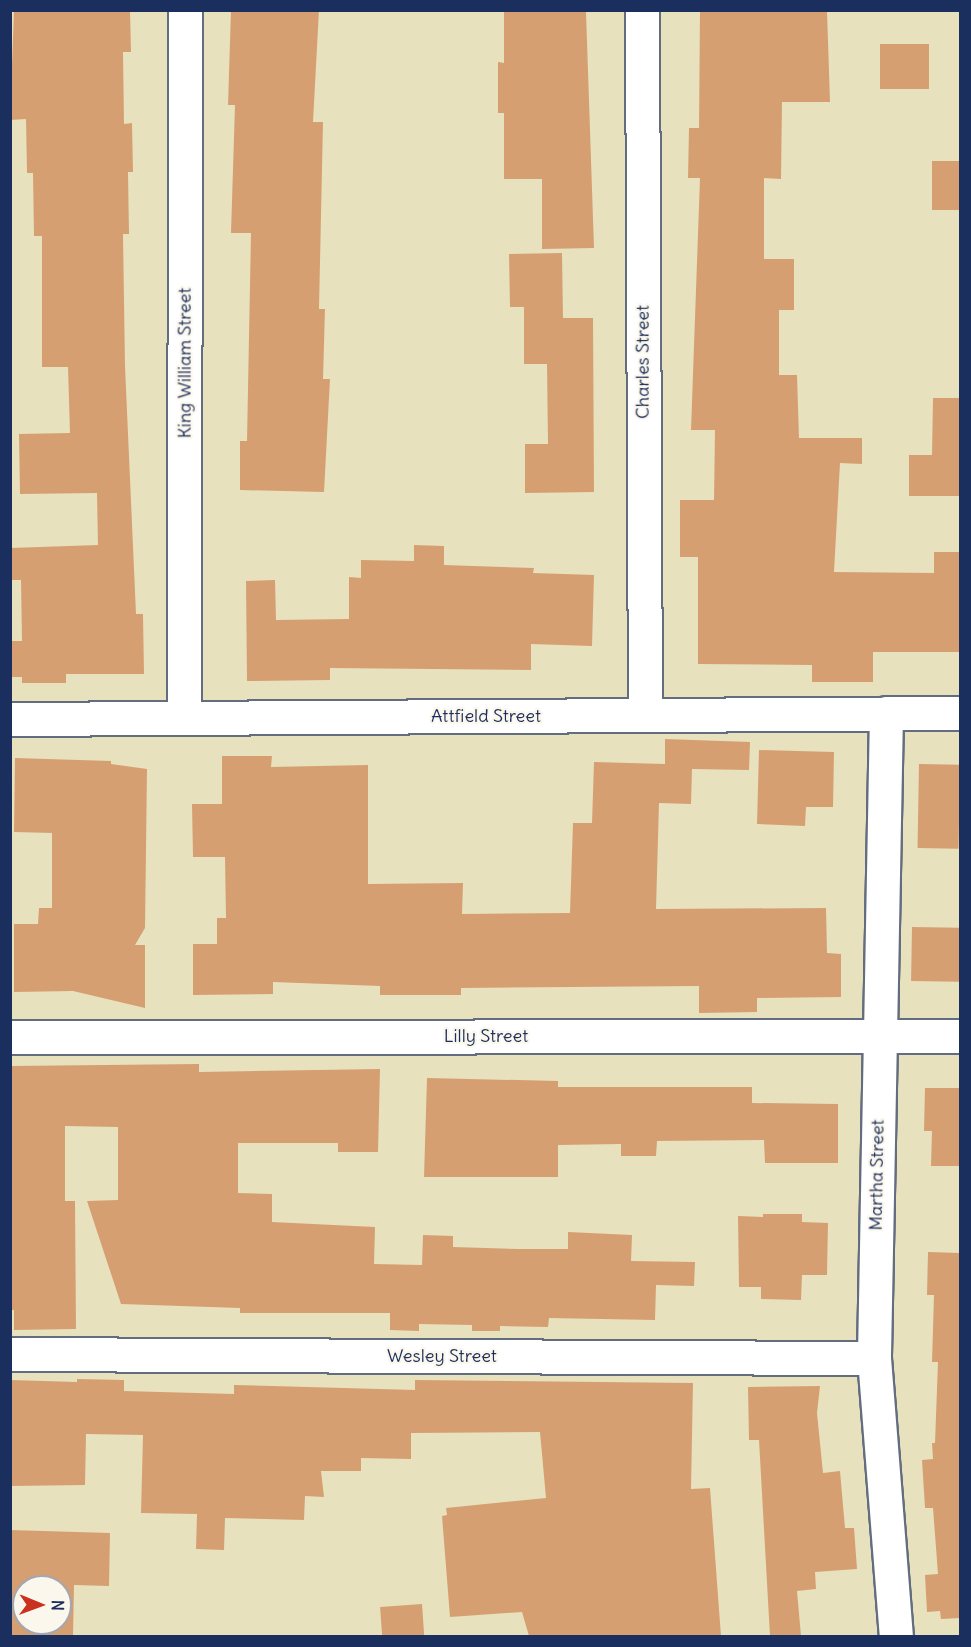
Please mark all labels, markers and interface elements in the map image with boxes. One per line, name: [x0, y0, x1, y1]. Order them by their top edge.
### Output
street label: King William Street: [174, 288, 196, 438]
street label: Charles Street: [632, 305, 654, 419]
street label: Attfield Street: [431, 705, 541, 727]
street label: Lilly Street: [444, 1025, 528, 1047]
street label: Martha Street: [865, 1119, 889, 1231]
street label: Wesley Street: [387, 1345, 497, 1367]
north arrow: [12, 1575, 72, 1635]
text: N: [48, 1600, 68, 1611]

